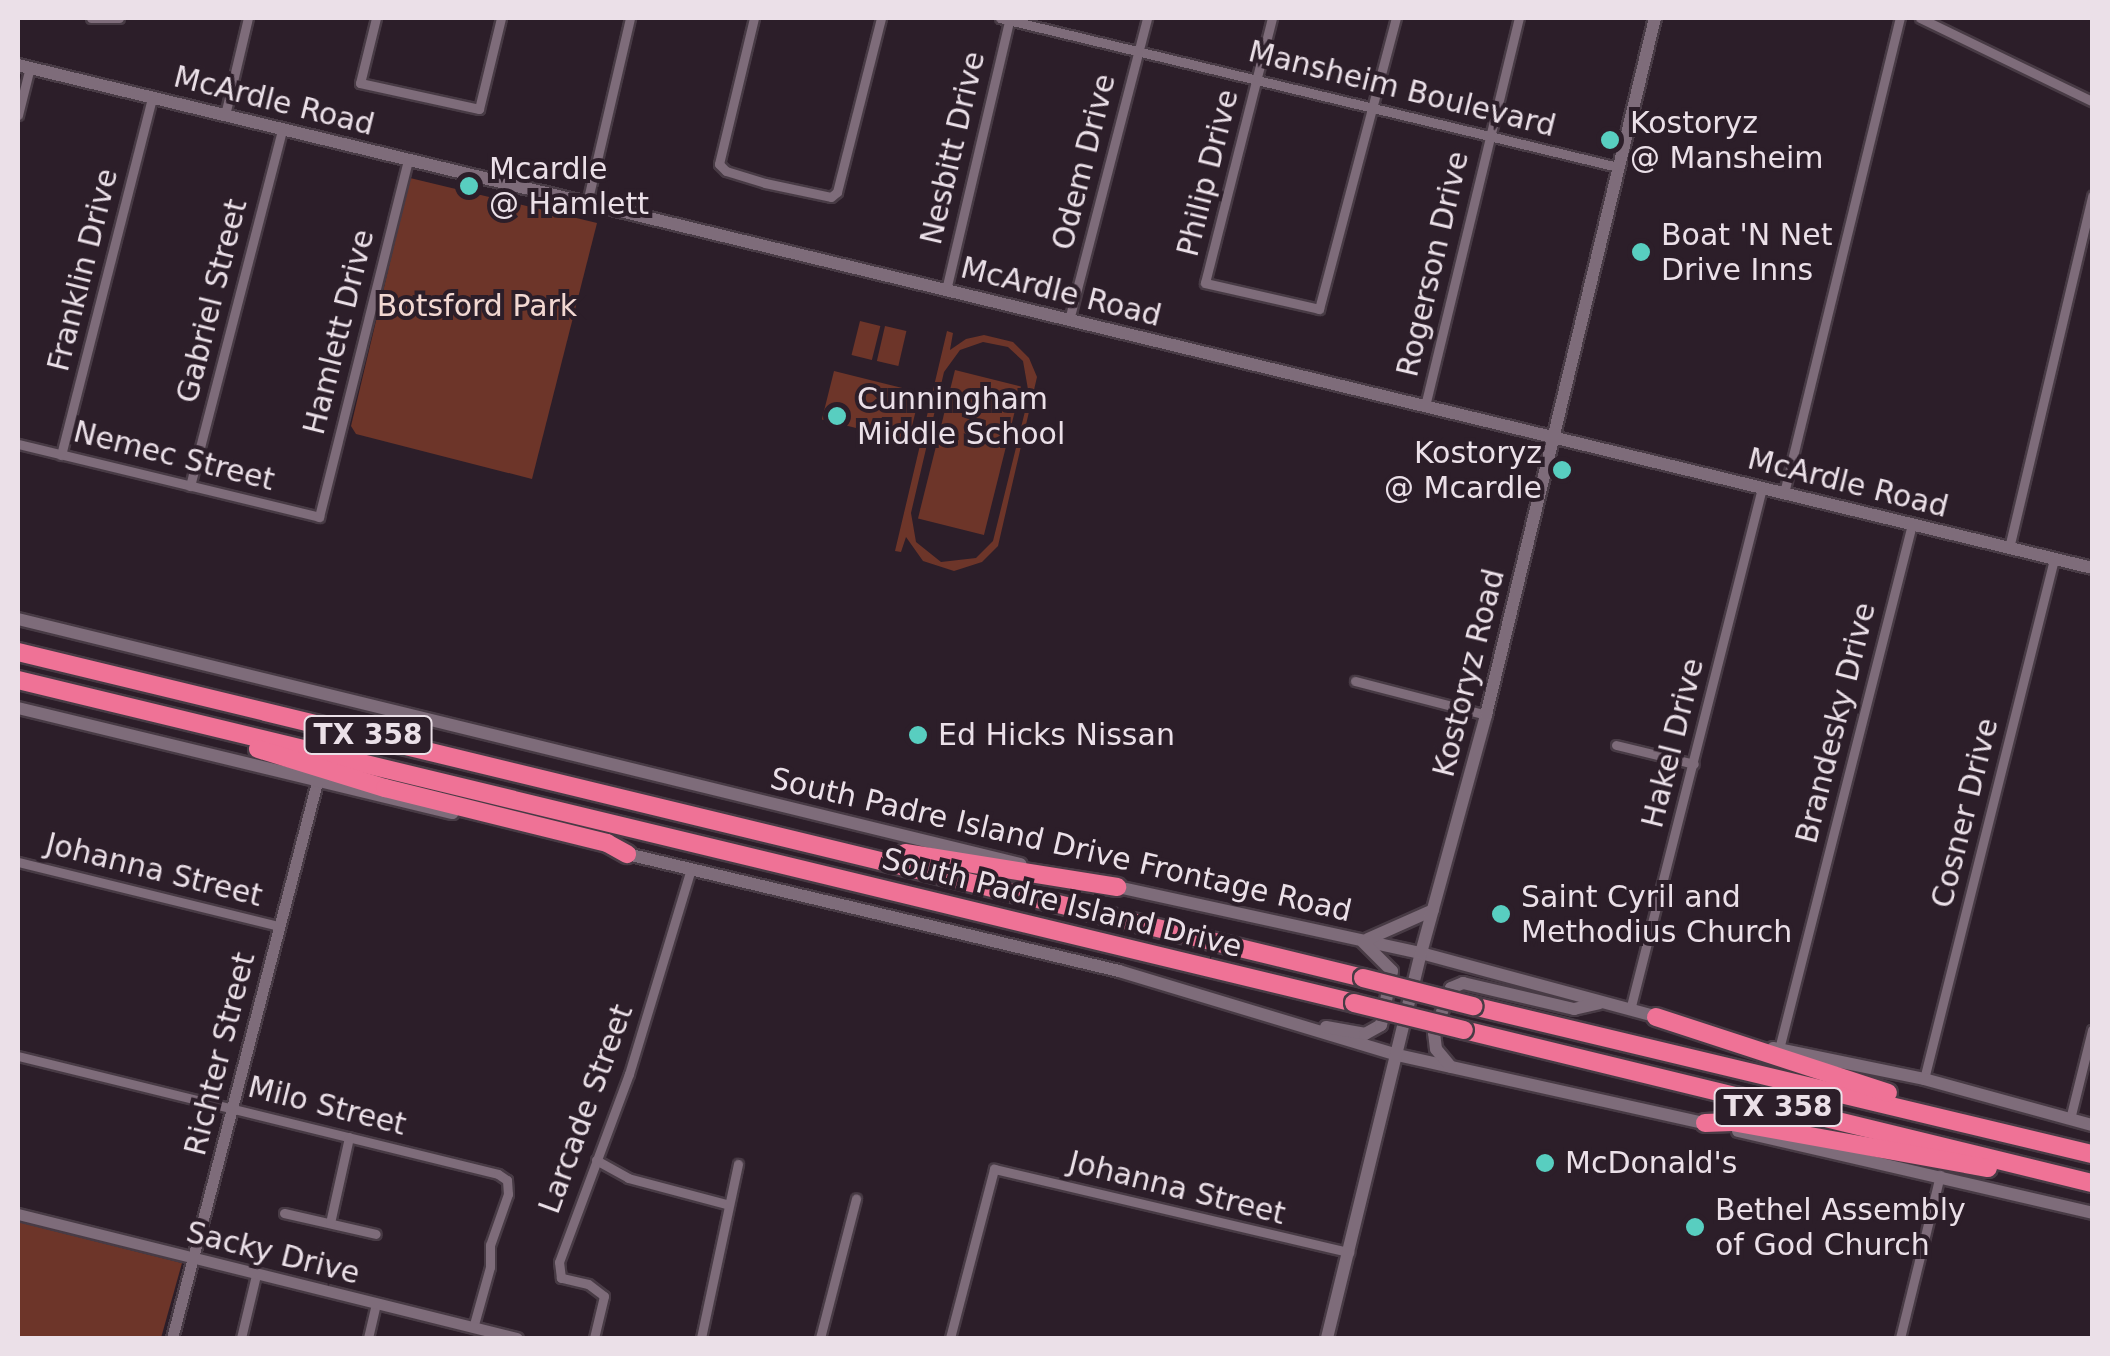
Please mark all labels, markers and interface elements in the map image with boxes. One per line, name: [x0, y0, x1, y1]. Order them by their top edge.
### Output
street label: Mansheim Boulevard: [1245, 33, 1559, 145]
street label: Nesbitt Drive: [913, 48, 993, 248]
street label: McArdle Road: [170, 59, 378, 143]
street label: Odem Drive: [1045, 70, 1123, 254]
street label: Philip Drive: [1170, 86, 1246, 260]
place label: Kostoryz @ Mansheim: [1630, 105, 1823, 176]
marker: Kostoryz @ Mansheim: [1599, 129, 1621, 151]
street label: Rogerson Drive: [1390, 148, 1476, 380]
place label: Mcardle @ Hamlett: [489, 151, 649, 222]
street label: Franklin Drive: [40, 165, 126, 375]
marker: Mcardle @ Hamlett: [458, 175, 480, 197]
street label: Gabriel Street: [169, 195, 255, 407]
place label: Boat 'N Net Drive Inns: [1661, 217, 1833, 288]
street label: Hamlett Drive: [296, 226, 382, 438]
marker: Boat 'N Net Drive Inns: [1630, 241, 1652, 263]
street label: McArdle Road: [957, 250, 1165, 334]
park label: Botsford Park: [377, 288, 577, 324]
place label: Cunningham Middle School: [857, 381, 1065, 452]
marker: Cunningham Middle School: [826, 405, 848, 427]
street label: Nemec Street: [70, 414, 278, 498]
place label: Kostoryz @ Mcardle: [1384, 435, 1542, 506]
street label: McArdle Road: [1744, 441, 1952, 525]
marker: Kostoryz @ Mcardle: [1551, 459, 1573, 481]
street label: Kostoryz Road: [1426, 565, 1512, 781]
street label: Brandesky Drive: [1789, 599, 1883, 847]
street label: Hakel Drive: [1635, 654, 1711, 832]
road number: TX 358: [303, 712, 433, 758]
street label: Cosner Drive: [1924, 714, 2006, 912]
place label: Ed Hicks Nissan: [938, 717, 1175, 753]
marker: Ed Hicks Nissan: [907, 724, 929, 746]
street label: South Padre Island Drive Frontage Road: [767, 760, 1355, 930]
street label: Johanna Street: [42, 826, 266, 914]
street label: South Padre Island Drive: [878, 841, 1246, 965]
place label: Saint Cyril and Methodius Church: [1521, 879, 1792, 950]
marker: Saint Cyril and Methodius Church: [1490, 903, 1512, 925]
street label: Richter Street: [177, 949, 263, 1159]
street label: Larcade Street: [531, 1000, 641, 1218]
street label: Milo Street: [244, 1069, 410, 1143]
road number: TX 358: [1713, 1084, 1843, 1130]
street label: Johanna Street: [1065, 1144, 1289, 1232]
place label: McDonald's: [1565, 1145, 1737, 1181]
marker: McDonald's: [1534, 1152, 1556, 1174]
place label: Bethel Assembly of God Church: [1715, 1192, 1966, 1262]
street label: Sacky Drive: [183, 1214, 363, 1292]
marker: Bethel Assembly of God Church: [1684, 1216, 1706, 1238]

